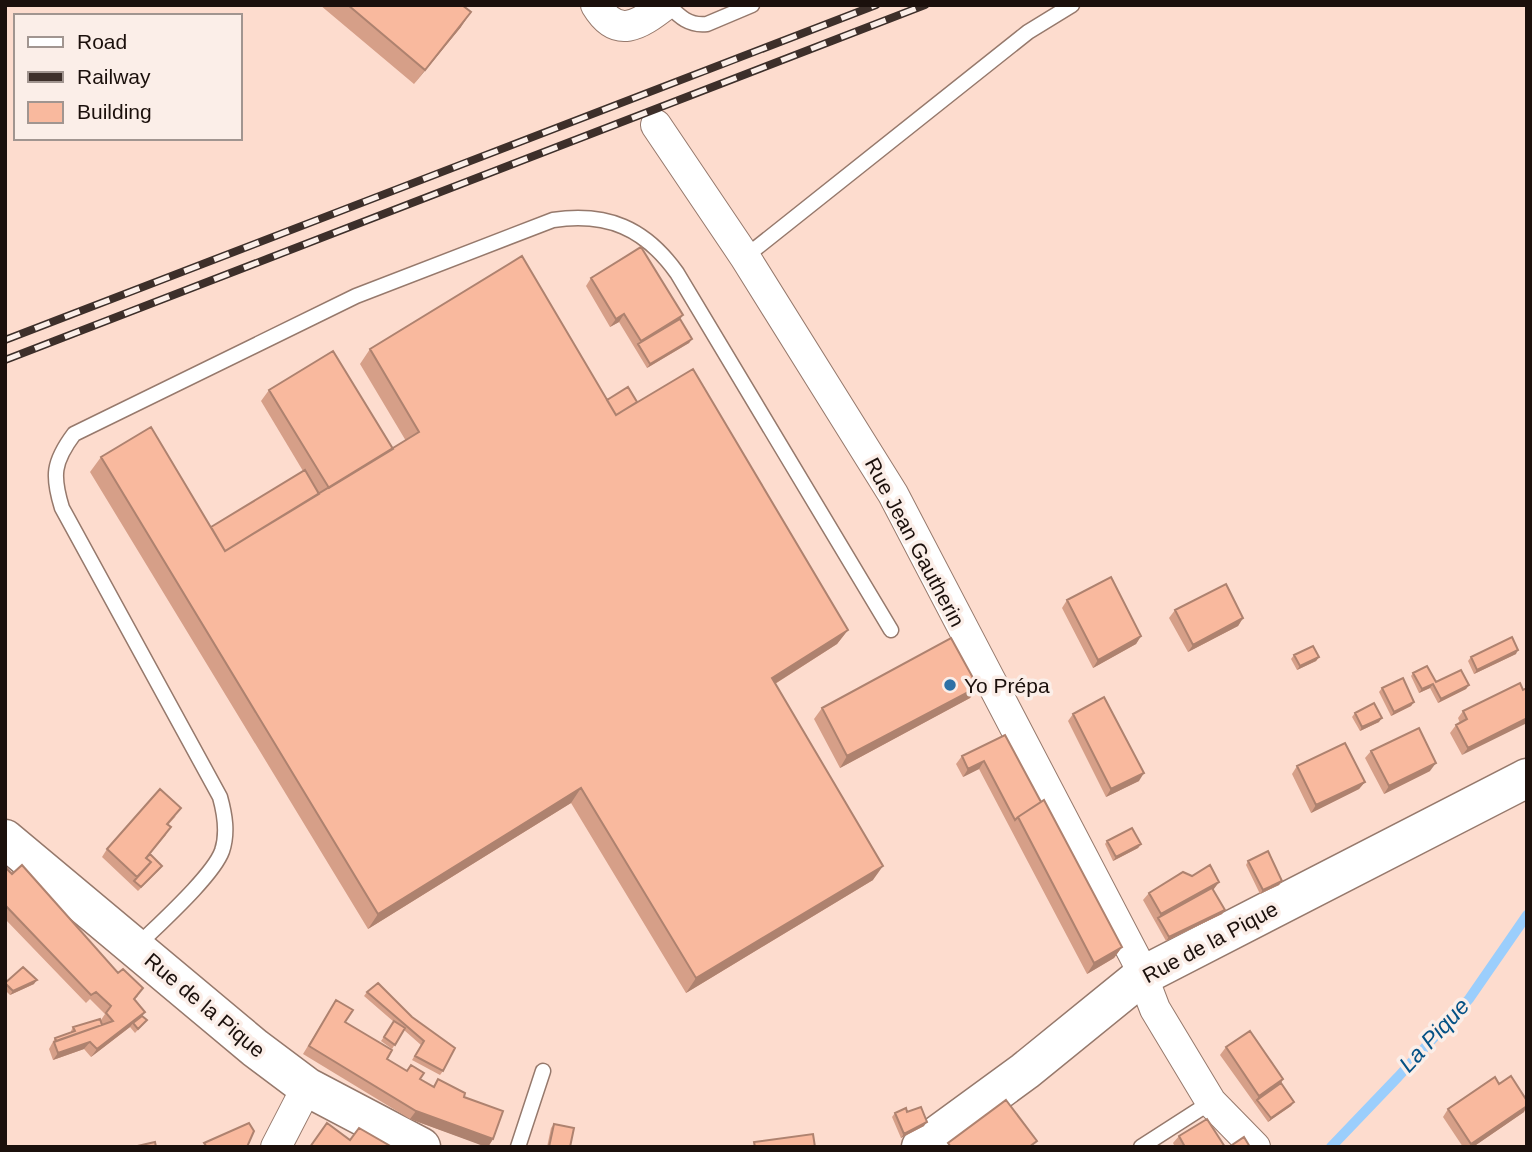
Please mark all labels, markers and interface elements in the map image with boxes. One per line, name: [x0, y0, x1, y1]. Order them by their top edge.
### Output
legend: [14, 14, 242, 140]
text: Road: [77, 30, 127, 53]
text: Railway: [77, 65, 151, 88]
text: Building: [77, 100, 152, 123]
street label: Rue Jean Gautherin: [861, 454, 969, 630]
place label: Yo Prépa: [964, 674, 1050, 697]
marker: Yo Prépa: [942, 677, 958, 693]
street label: Rue de la Pique: [1139, 897, 1281, 987]
street label: Rue de la Pique: [140, 948, 270, 1062]
water label: La Pique: [1394, 993, 1474, 1077]

